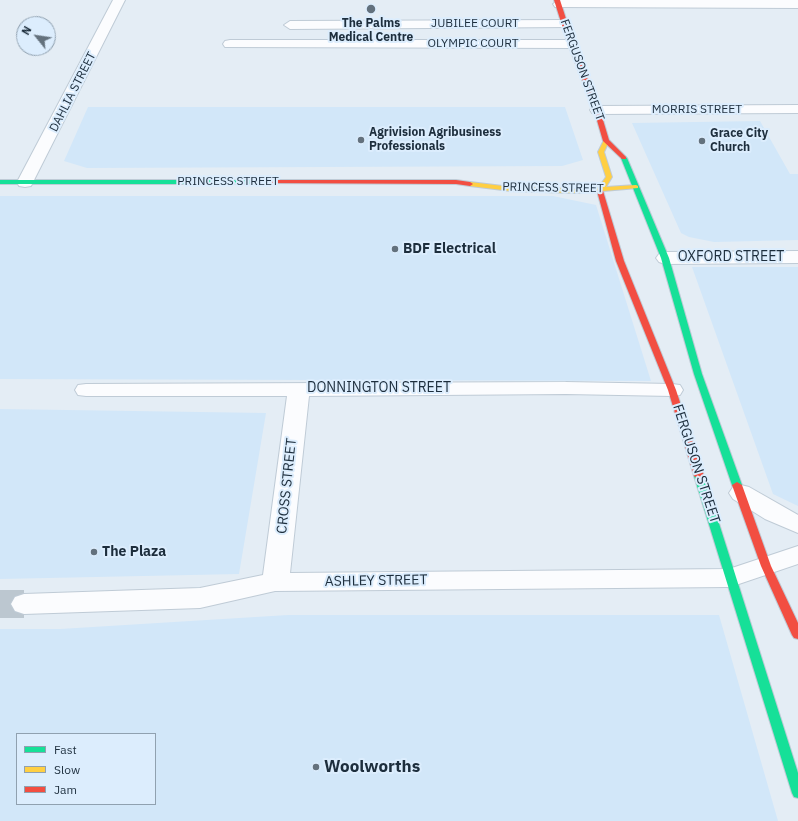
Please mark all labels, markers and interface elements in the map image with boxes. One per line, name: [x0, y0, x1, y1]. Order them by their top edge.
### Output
marker: The Palms Medical Centre: [365, 3, 377, 15]
north arrow: [16, 16, 56, 56]
place label: The Palms Medical Centre: [329, 17, 413, 45]
street label: JUBILEE COURT: [431, 17, 519, 31]
street label: FERGUSON STREET: [557, 17, 607, 123]
text: N: [18, 24, 35, 37]
street label: OLYMPIC COURT: [427, 37, 519, 51]
street label: DAHLIA STREET: [47, 50, 99, 134]
street label: MORRIS STREET: [652, 103, 742, 117]
place label: Agrivision Agribusiness Professionals: [369, 126, 501, 154]
place label: Grace City Church: [710, 127, 768, 155]
marker: Agrivision Agribusiness Professionals: [356, 135, 366, 145]
marker: Grace City Church: [697, 136, 707, 146]
street label: PRINCESS STREET: [177, 175, 279, 189]
street label: PRINCESS STREET: [502, 180, 604, 196]
place label: BDF Electrical: [403, 241, 496, 257]
marker: BDF Electrical: [390, 244, 400, 254]
street label: OXFORD STREET: [678, 249, 784, 265]
street label: DONNINGTON STREET: [307, 380, 451, 396]
street label: FERGUSON STREET: [669, 402, 723, 526]
street label: CROSS STREET: [274, 437, 300, 535]
place label: The Plaza: [102, 544, 166, 560]
marker: The Plaza: [89, 547, 99, 557]
street label: ASHLEY STREET: [324, 572, 428, 590]
legend: [16, 733, 156, 805]
text: Fast: [54, 742, 77, 757]
place label: Woolworths: [324, 757, 420, 777]
text: Slow: [54, 762, 80, 777]
marker: Woolworths: [311, 762, 321, 772]
text: Jam: [54, 782, 77, 797]

